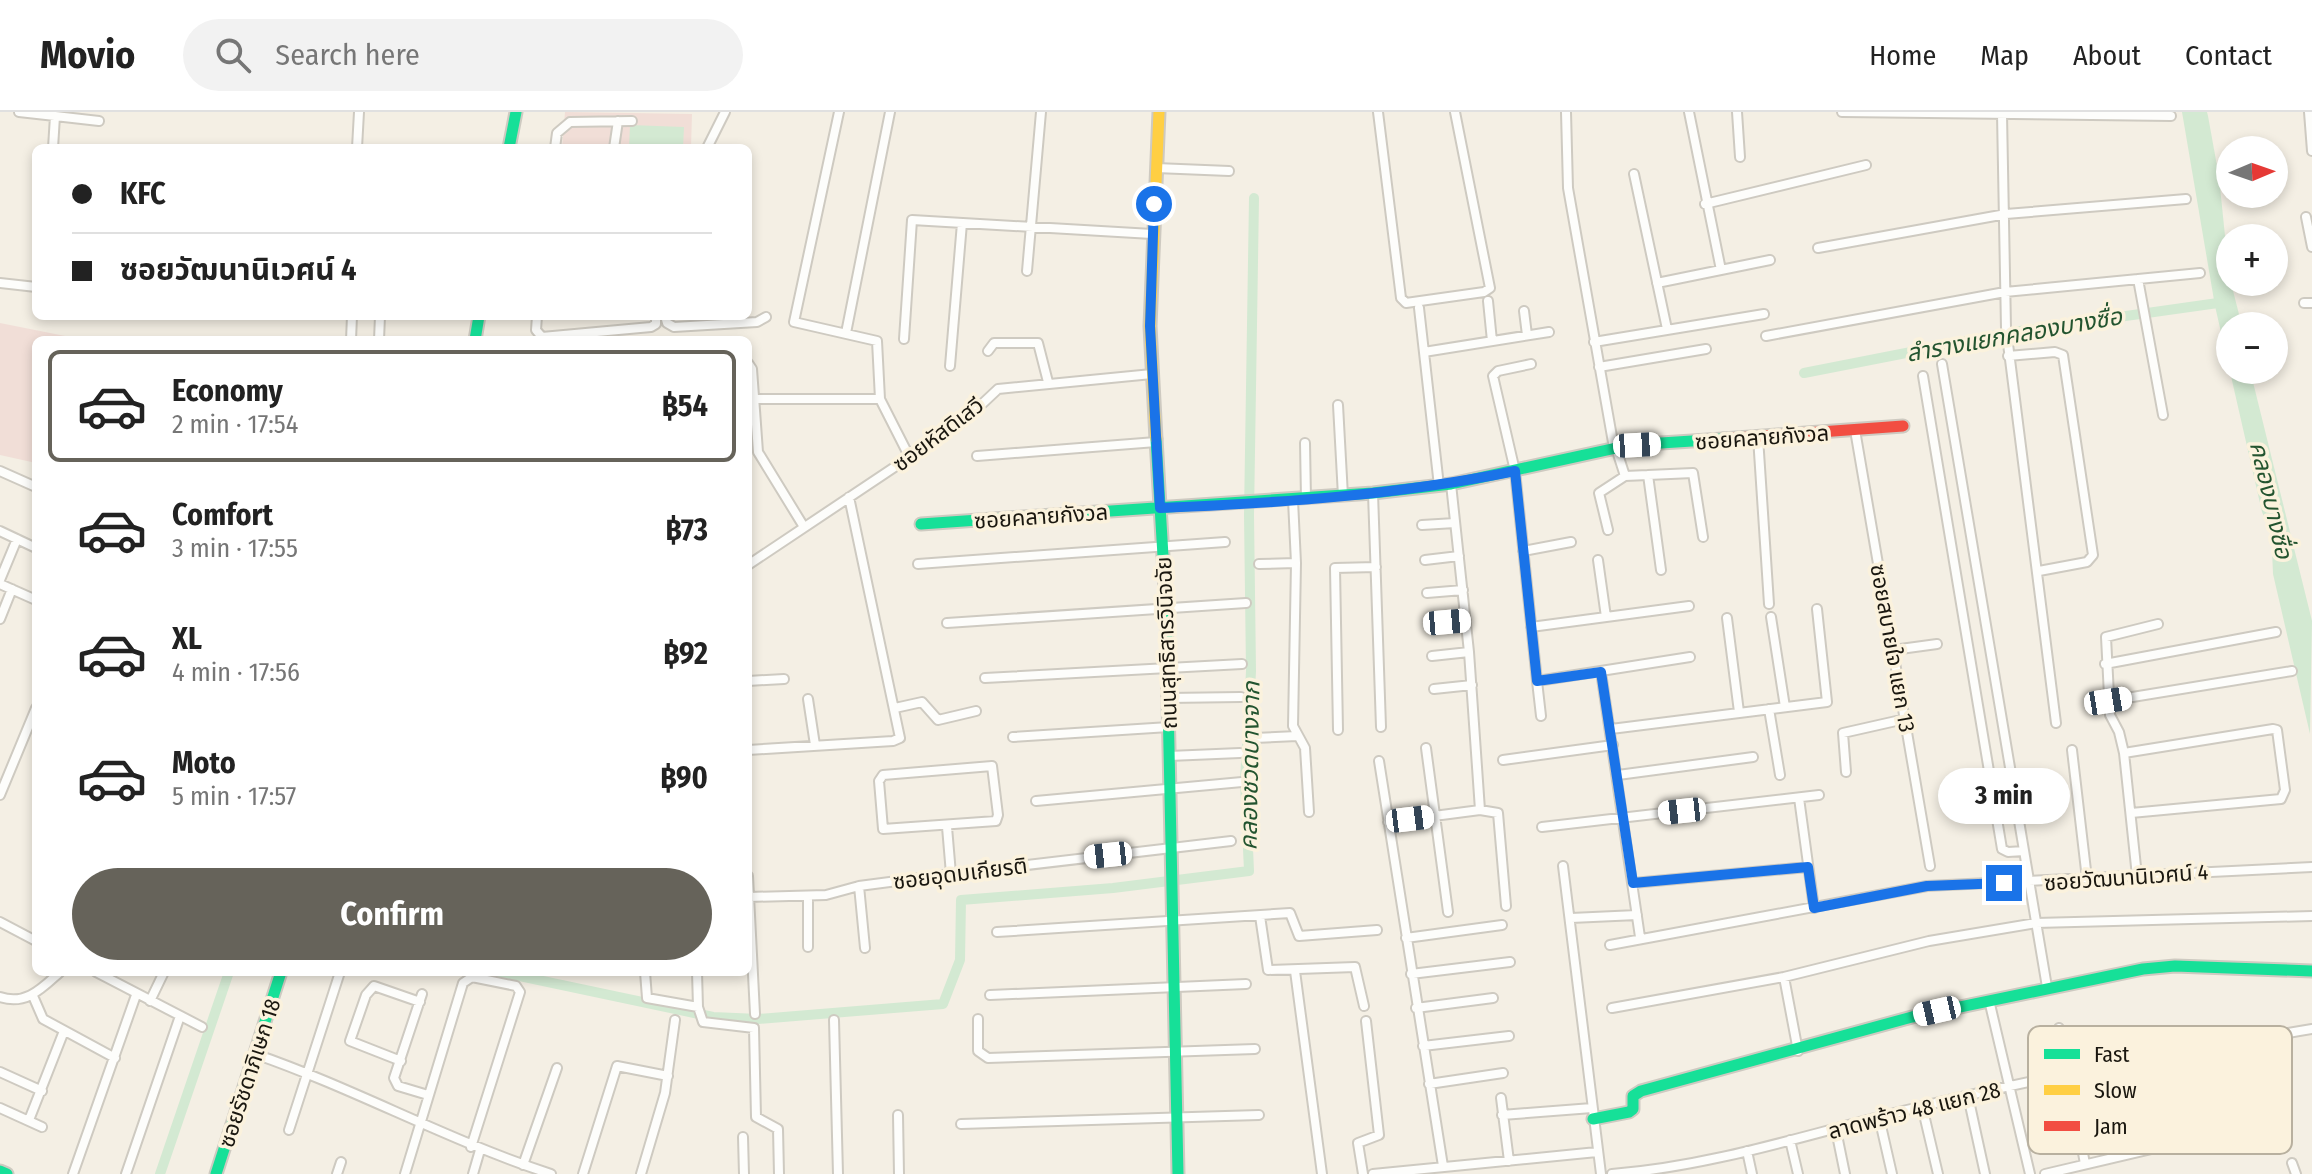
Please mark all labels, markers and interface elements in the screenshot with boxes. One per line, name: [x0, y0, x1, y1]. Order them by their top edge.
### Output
search box: [183, 19, 743, 91]
text: Movio: [40, 32, 135, 78]
icon: search: [211, 33, 255, 77]
text: Search here: [275, 37, 420, 73]
text: Home: [1869, 39, 1936, 72]
text: Map: [1980, 39, 2029, 72]
text: About: [2073, 39, 2141, 72]
text: Contact: [2185, 39, 2272, 72]
north arrow: [2216, 136, 2288, 208]
map controls: [2216, 136, 2288, 384]
text: KFC: [120, 176, 166, 212]
route start: [1136, 186, 1172, 222]
button: +: [2216, 224, 2288, 296]
text: ซอยวัฒนานิเวศน์ 4: [120, 252, 356, 288]
water label: ลำรางแยกคลองบางซื่อ: [1903, 299, 2125, 368]
button: −: [2216, 312, 2288, 384]
icon: car: [76, 370, 148, 442]
text: Economy: [172, 373, 283, 409]
text: ฿54: [662, 388, 708, 424]
street label: ซอยหัสดิเสวี: [888, 392, 989, 477]
text: 2 min · 17:54: [172, 409, 298, 440]
street label: ซอยคลายกังวล: [1694, 419, 1830, 456]
car: [1612, 432, 1662, 458]
water label: คลองบางซื่อ: [2244, 438, 2301, 562]
icon: car: [76, 494, 148, 566]
text: Comfort: [172, 497, 273, 533]
street label: ซอยคลายกังวล: [973, 498, 1109, 535]
text: ฿73: [665, 512, 708, 548]
text: 3 min · 17:55: [172, 533, 298, 564]
street label: ถนนสุทธิสารวินิจฉัย: [1150, 556, 1183, 730]
street label: ซอยสบายใจ แยก 13: [1864, 562, 1921, 734]
car: [1422, 608, 1472, 636]
icon: car: [76, 618, 148, 690]
text: XL: [172, 621, 202, 657]
text: ฿92: [663, 636, 708, 672]
text: 4 min · 17:56: [172, 657, 300, 688]
water label: คลองชวดบางจาก: [1235, 680, 1265, 851]
car: [2082, 685, 2134, 717]
icon: car: [76, 742, 148, 814]
text: Moto: [172, 745, 236, 781]
text: ฿90: [660, 760, 708, 796]
callout: 3 min: [1938, 767, 2070, 823]
text: 3 min: [1975, 780, 2033, 811]
text: 5 min · 17:57: [172, 781, 296, 812]
car: [1657, 797, 1707, 825]
car: [1385, 804, 1435, 834]
car: [1083, 841, 1133, 869]
street label: ซอยอุดมเกียรติ: [891, 852, 1029, 895]
street label: ซอยวัฒนานิเวศน์ 4: [2043, 858, 2209, 897]
route end: [1986, 865, 2022, 901]
button: Confirm: [72, 868, 712, 960]
car: [1911, 994, 1963, 1028]
street label: ซอยรัชดาภิเษก 18: [213, 995, 286, 1151]
legend: [2028, 1026, 2292, 1154]
text: Fast: [2094, 1041, 2130, 1068]
street label: ลาดพร้าว 48 แยก 28: [1825, 1076, 2003, 1145]
text: Slow: [2094, 1077, 2137, 1104]
text: Jam: [2094, 1113, 2128, 1140]

